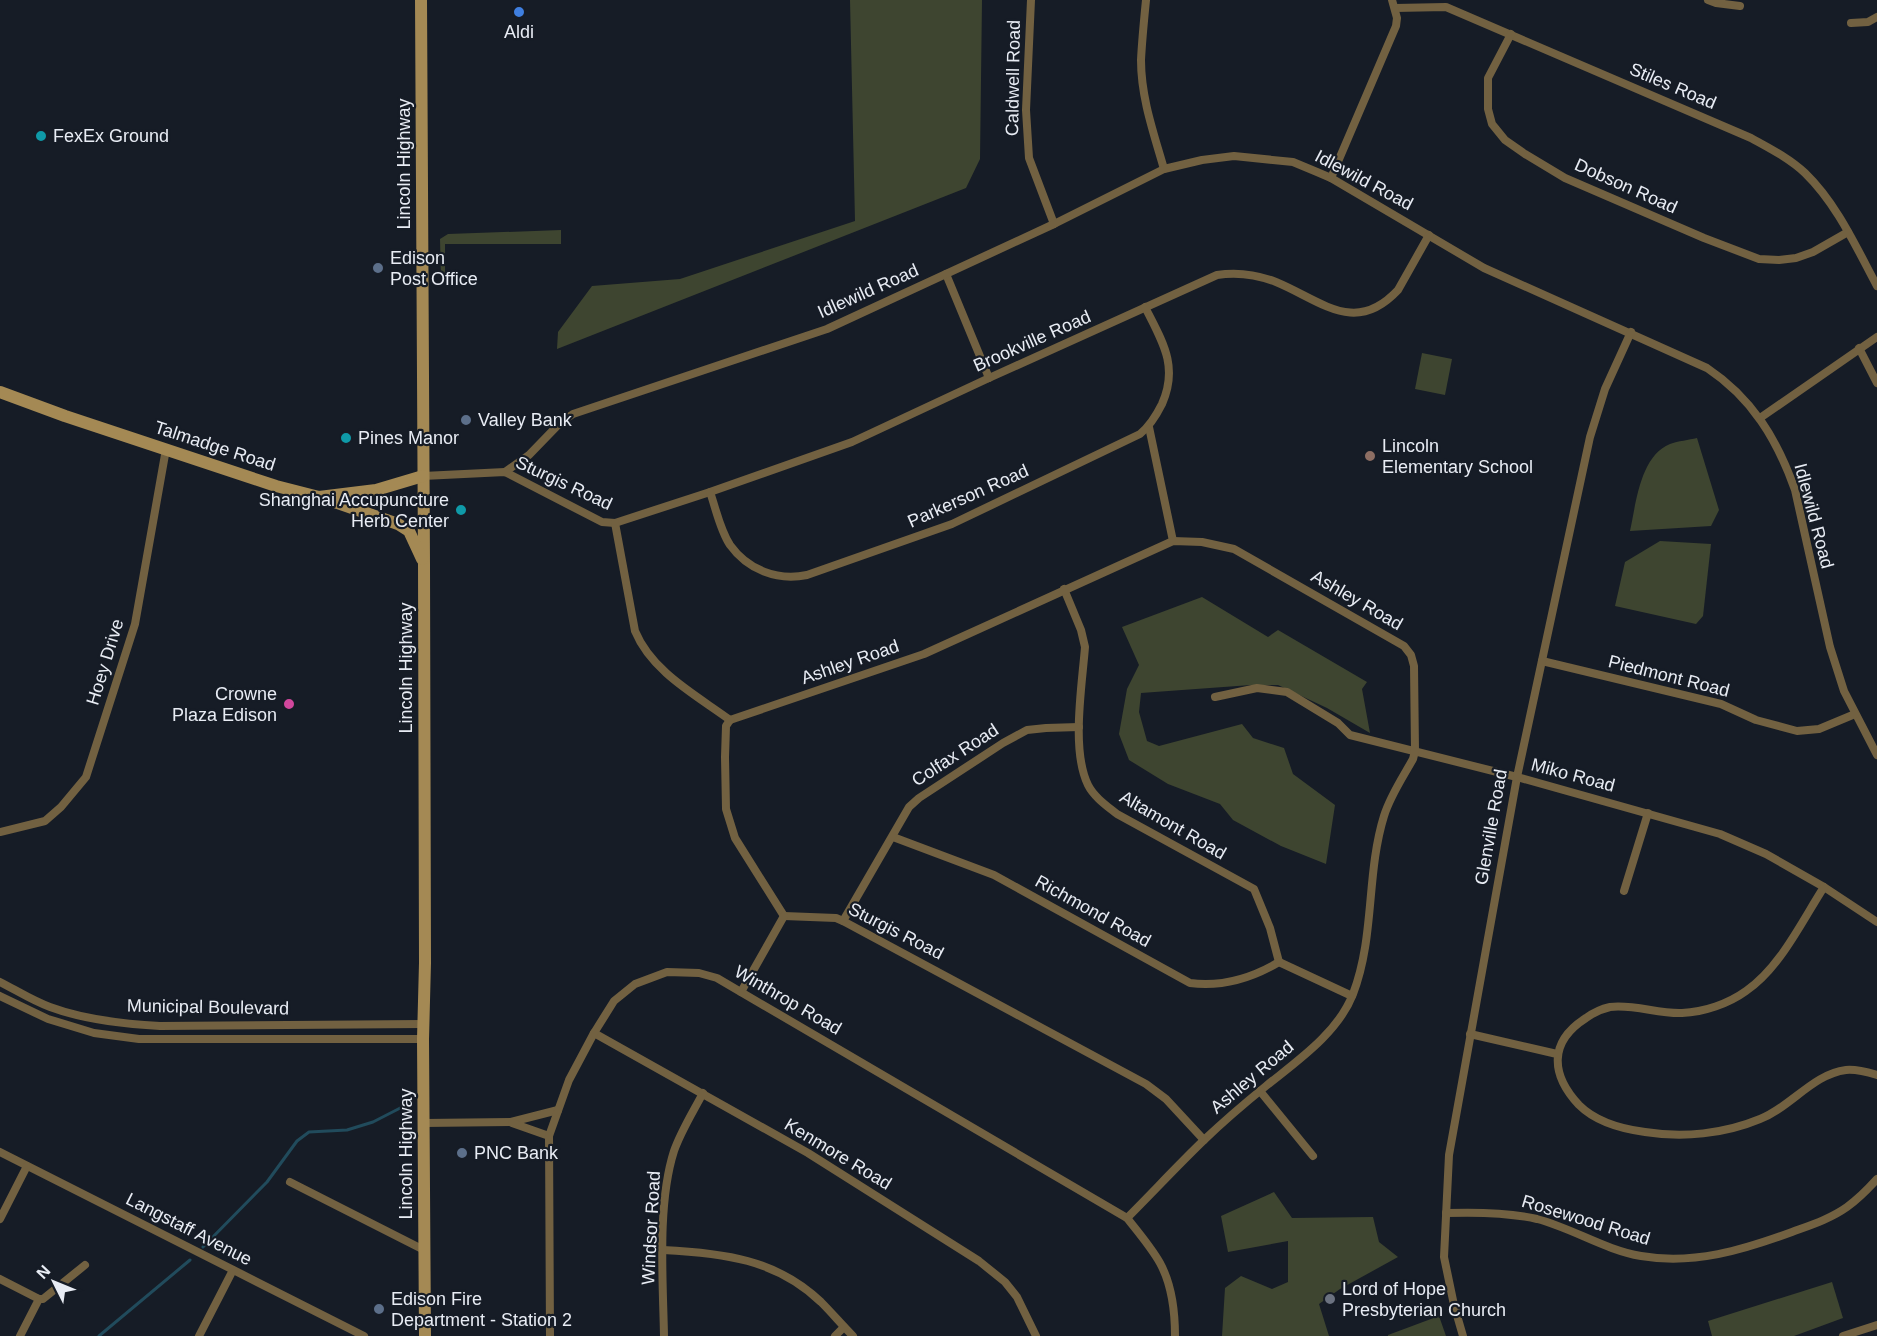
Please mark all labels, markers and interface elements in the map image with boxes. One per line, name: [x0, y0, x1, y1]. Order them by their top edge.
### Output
marker: Aldi: [512, 5, 526, 19]
street label: Caldwell Road: [1002, 20, 1024, 136]
place label: Aldi: [504, 22, 534, 42]
street label: Stiles Road: [1627, 59, 1719, 113]
street label: Lincoln Highway: [394, 98, 414, 230]
place label: FexEx Ground: [53, 126, 169, 146]
marker: FexEx Ground: [34, 129, 48, 143]
street label: Idlewild Road: [1312, 146, 1416, 214]
street label: Dobson Road: [1572, 154, 1680, 218]
place label: Edison Post Office: [390, 248, 478, 289]
street label: Idlewild Road: [815, 260, 921, 322]
marker: Edison Post Office: [371, 261, 385, 275]
street label: Brookville Road: [970, 306, 1094, 376]
place label: Valley Bank: [478, 410, 573, 430]
marker: Valley Bank: [459, 413, 473, 427]
street label: Talmadge Road: [152, 417, 278, 475]
place label: Pines Manor: [358, 428, 459, 448]
marker: Pines Manor: [339, 431, 353, 445]
place label: Lincoln Elementary School: [1382, 436, 1533, 477]
marker: Lincoln Elementary School: [1363, 449, 1377, 463]
street label: Sturgis Road: [513, 452, 615, 514]
street label: Parkerson Road: [905, 460, 1031, 532]
street label: Idlewild Road: [1790, 461, 1838, 571]
place label: Shanghai Accupuncture Herb Center: [259, 490, 449, 531]
marker: Shanghai Accupuncture Herb Center: [454, 503, 468, 517]
street label: Ashley Road: [1308, 566, 1406, 634]
street label: Lincoln Highway: [396, 602, 416, 734]
street label: Hoey Drive: [82, 617, 128, 707]
street label: Ashley Road: [798, 636, 902, 688]
street label: Piedmont Road: [1606, 651, 1732, 701]
place label: Crowne Plaza Edison: [172, 684, 277, 725]
marker: Crowne Plaza Edison: [282, 697, 296, 711]
street label: Colfax Road: [908, 720, 1002, 790]
street label: Miko Road: [1529, 754, 1617, 796]
street label: Glenville Road: [1471, 768, 1511, 886]
street label: Altamont Road: [1116, 787, 1230, 863]
street label: Richmond Road: [1032, 871, 1154, 951]
street label: Sturgis Road: [845, 898, 947, 964]
street label: Winthrop Road: [731, 961, 845, 1039]
street label: Municipal Boulevard: [127, 996, 289, 1018]
street label: Ashley Road: [1206, 1037, 1298, 1117]
street label: Lincoln Highway: [396, 1088, 416, 1220]
street label: Kenmore Road: [781, 1114, 895, 1194]
place label: PNC Bank: [474, 1143, 559, 1163]
marker: PNC Bank: [455, 1146, 469, 1160]
street label: Windsor Road: [638, 1171, 664, 1285]
street label: Langstaff Avenue: [123, 1189, 255, 1269]
street label: Rosewood Road: [1519, 1191, 1653, 1249]
north arrow: [24, 1252, 84, 1312]
text: N: [33, 1262, 54, 1282]
place label: Lord of Hope Presbyterian Church: [1342, 1279, 1506, 1320]
place label: Edison Fire Department - Station 2: [391, 1289, 572, 1330]
marker: Lord of Hope Presbyterian Church: [1323, 1292, 1337, 1306]
marker: Edison Fire Department - Station 2: [372, 1302, 386, 1316]

